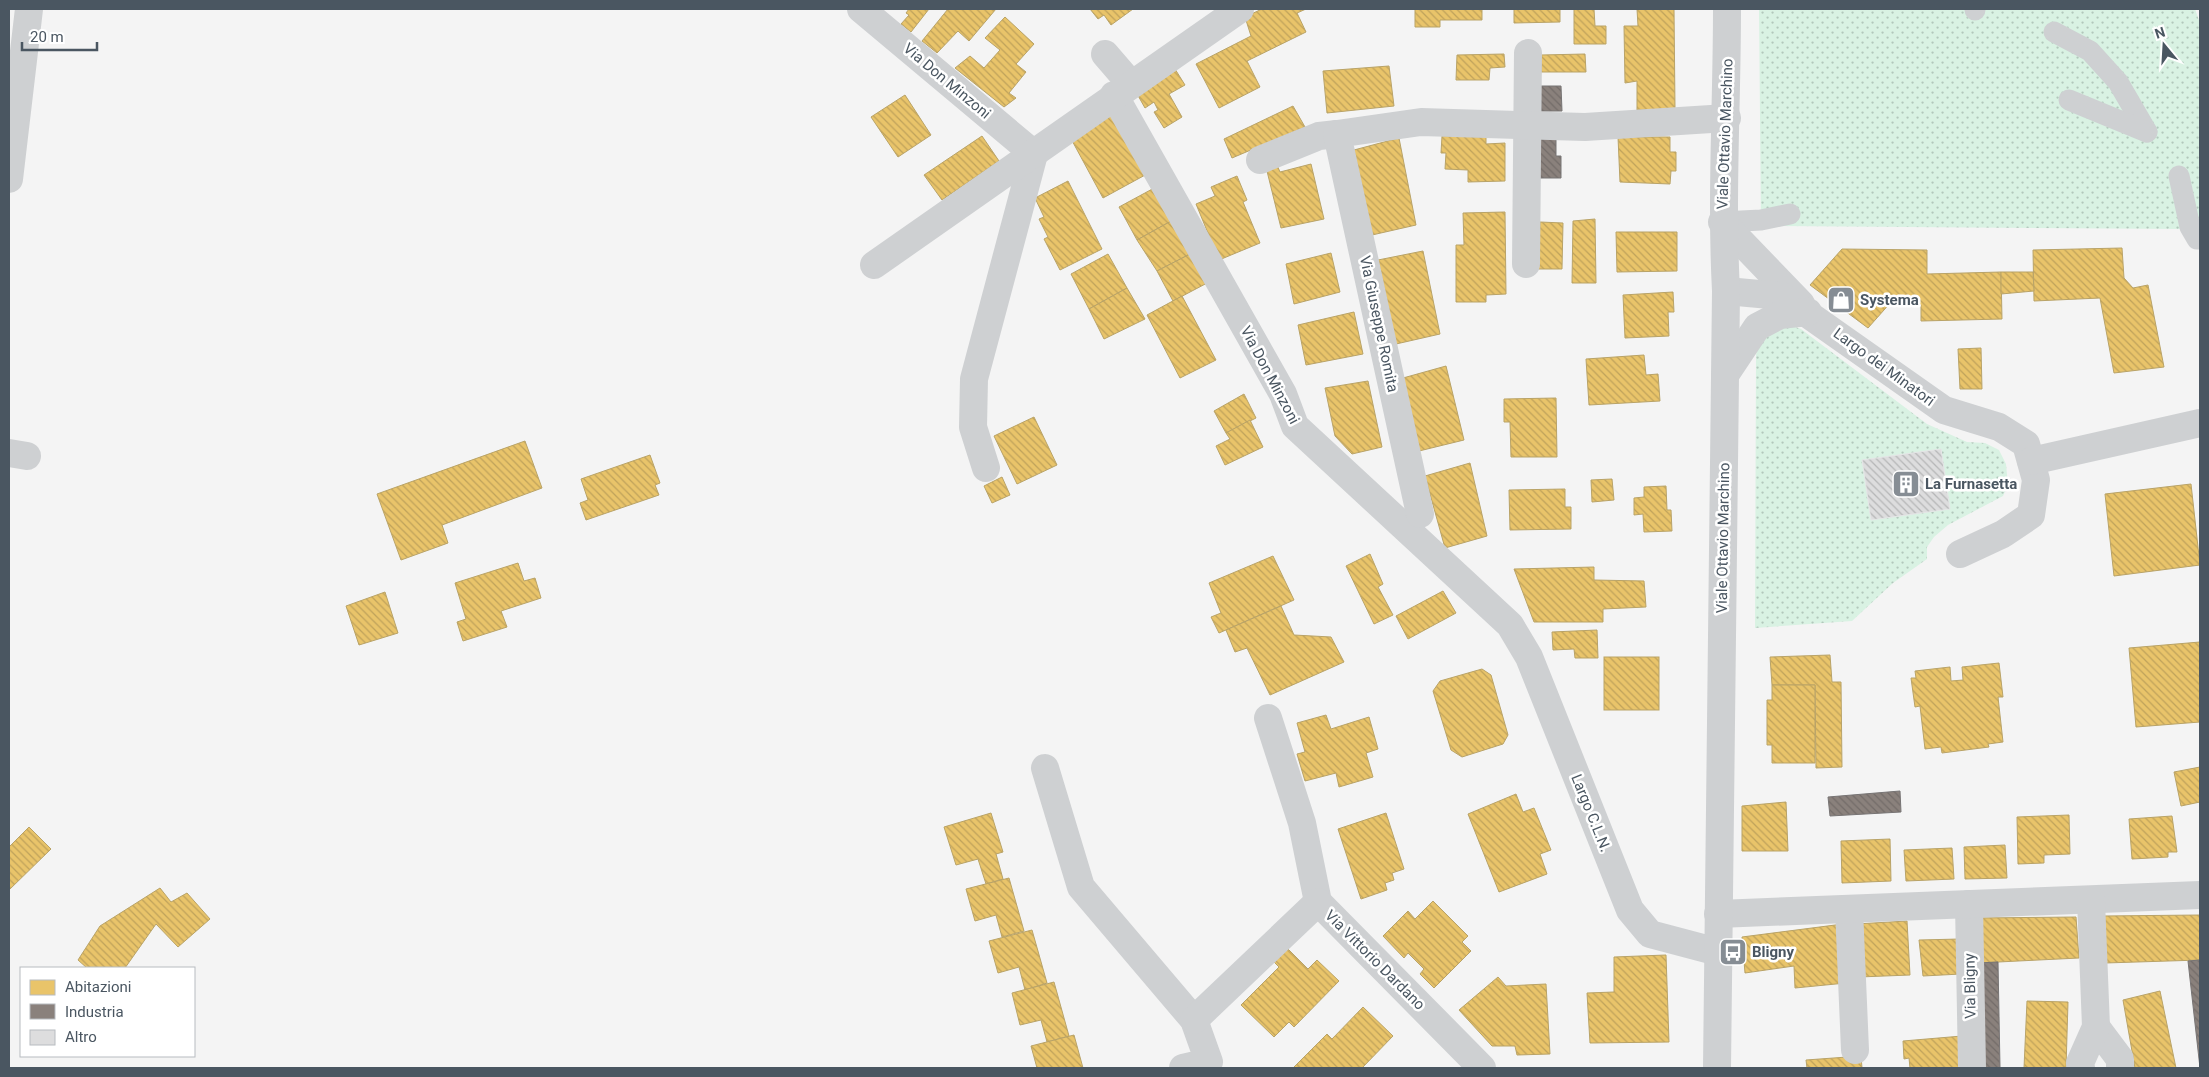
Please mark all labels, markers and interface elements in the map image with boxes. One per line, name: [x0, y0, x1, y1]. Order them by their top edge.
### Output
scale bar: [22, 20, 98, 52]
north arrow: [2139, 20, 2189, 70]
text: N: [2153, 23, 2167, 42]
text: 20 m: [30, 28, 64, 46]
street label: Via Don Minzoni: [900, 39, 994, 123]
street label: Viale Ottavio Marchino: [1713, 58, 1737, 210]
street label: Via Giuseppe Romita: [1356, 254, 1402, 394]
shop icon: Systema: [1826, 285, 1856, 315]
place label: Systema: [1860, 291, 1919, 309]
street label: Via Don Minzoni: [1237, 323, 1303, 427]
street label: Largo dei Minatori: [1830, 324, 1938, 410]
street label: Viale Ottavio Marchino: [1713, 462, 1733, 614]
building icon: La Furnasetta: [1891, 469, 1921, 499]
place label: La Furnasetta: [1925, 475, 2017, 493]
street label: Largo C.L.N.: [1567, 771, 1615, 855]
street label: Via Vittorio Dardano: [1321, 906, 1429, 1014]
bus stop icon: Bligny: [1718, 937, 1748, 967]
place label: Bligny: [1752, 943, 1794, 961]
street label: Via Bligny: [1960, 953, 1980, 1019]
legend: [20, 967, 195, 1057]
text: Abitazioni: [65, 978, 132, 996]
text: Industria: [65, 1003, 124, 1021]
text: Altro: [65, 1028, 97, 1046]

